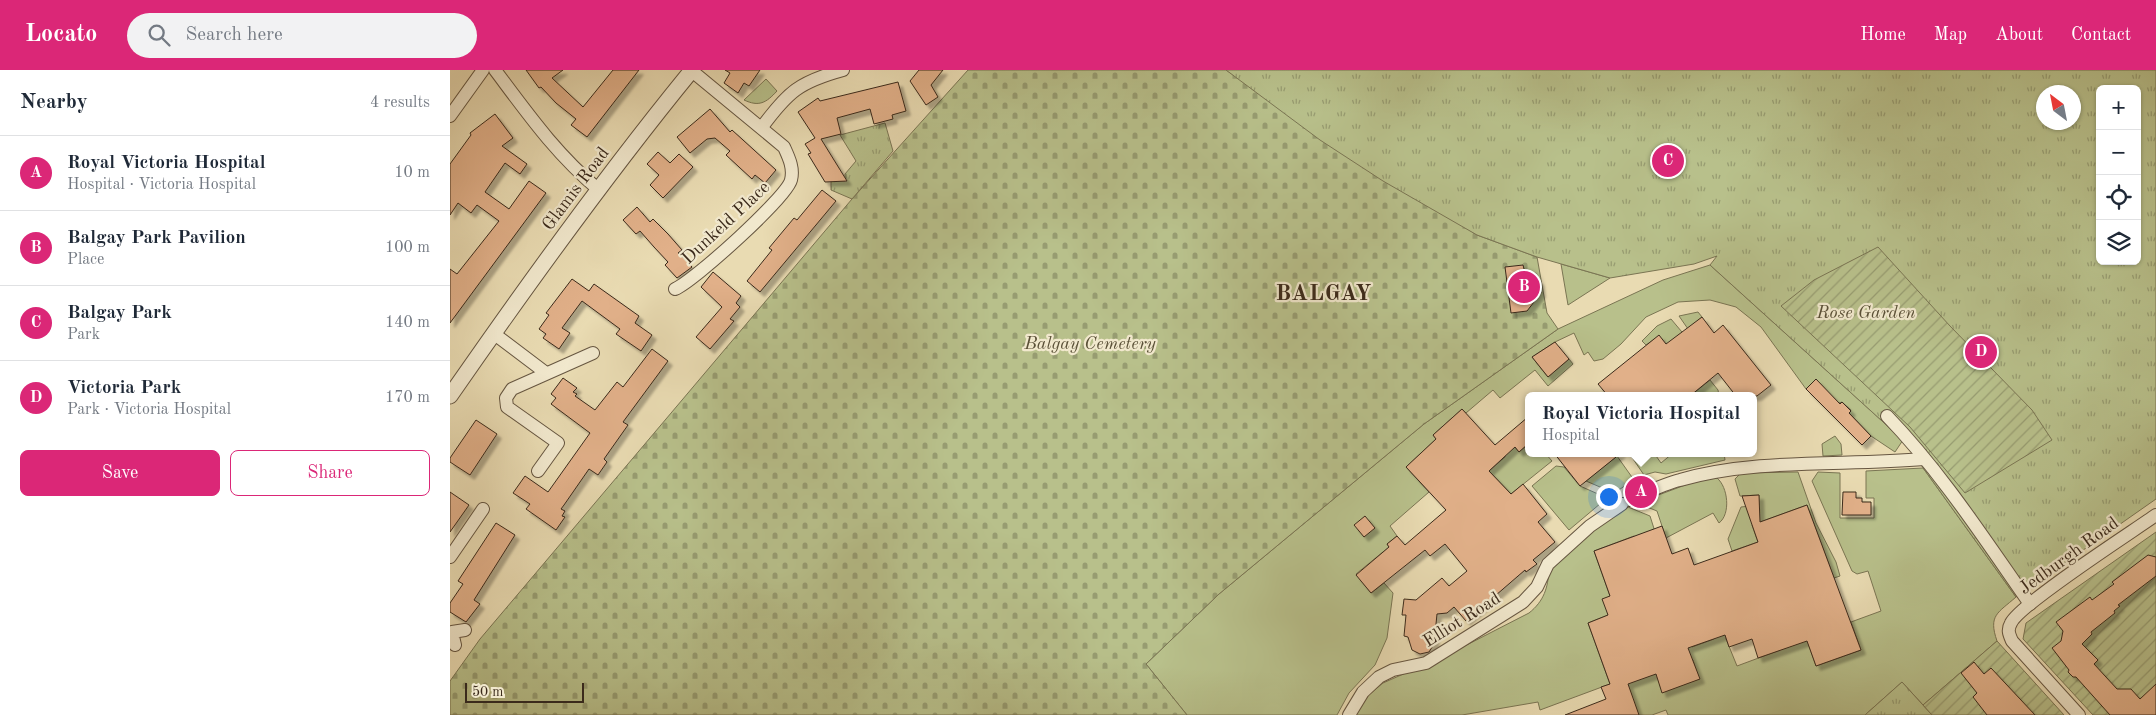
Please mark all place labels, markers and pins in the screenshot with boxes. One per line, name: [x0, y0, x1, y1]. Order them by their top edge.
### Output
pin: C: [1652, 142, 1684, 180]
pin: B: [1508, 268, 1540, 306]
pin: D: [1965, 333, 1997, 371]
pin: A: [1625, 473, 1657, 511]

